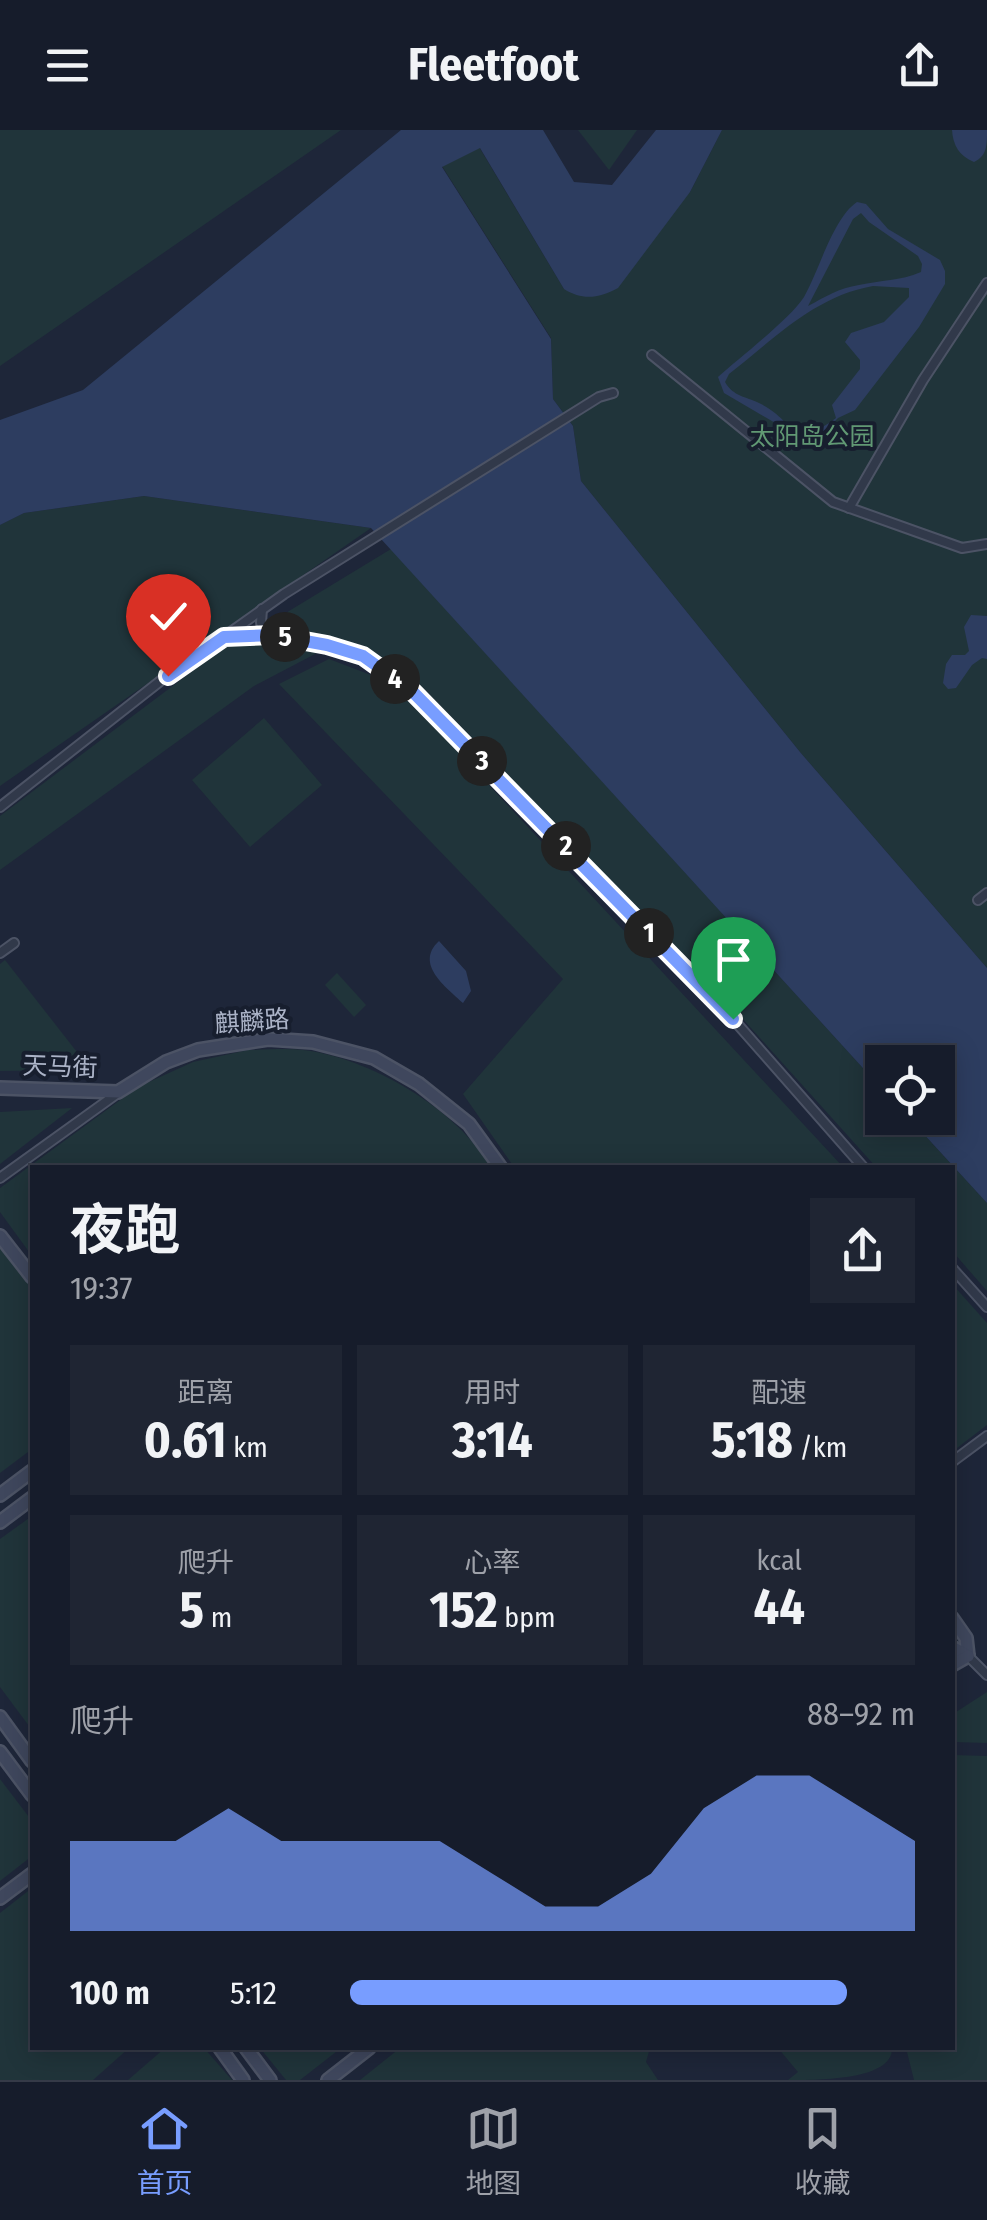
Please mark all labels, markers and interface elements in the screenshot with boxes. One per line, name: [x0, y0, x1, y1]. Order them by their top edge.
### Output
icon: menu: [40, 38, 95, 93]
text: Fleetfoot: [408, 38, 579, 92]
icon: share: [892, 38, 947, 93]
park label: 太阳岛公园: [749, 422, 875, 452]
pin: [126, 574, 211, 677]
icon: check: [141, 589, 196, 644]
pin: 5: [260, 612, 310, 662]
text: 5: [278, 620, 292, 653]
pin: 4: [370, 654, 420, 704]
text: 4: [388, 662, 402, 695]
pin: 3: [457, 736, 507, 786]
text: 3: [475, 744, 489, 777]
pin: 2: [541, 821, 591, 871]
text: 2: [560, 829, 572, 862]
pin: 1: [624, 908, 674, 958]
text: 1: [643, 916, 655, 949]
pin: [691, 917, 776, 1020]
icon: arrive: [706, 932, 761, 987]
street label: 麒麟路: [214, 1004, 290, 1040]
map controls: [865, 1045, 955, 1135]
button: locate: [865, 1045, 955, 1135]
street label: 天马街: [22, 1051, 98, 1083]
text: 夜跑: [70, 1198, 180, 1264]
button: share: [810, 1198, 915, 1303]
text: 19:37: [70, 1269, 132, 1307]
text: 距离: [178, 1376, 234, 1409]
text: 用时: [464, 1376, 521, 1409]
text: 配速: [751, 1376, 807, 1409]
text: 0.61: [144, 1410, 227, 1470]
text: 3:14: [452, 1410, 533, 1470]
text: 5:18: [711, 1410, 793, 1470]
text: km: [227, 1431, 268, 1464]
text: /km: [793, 1431, 847, 1464]
text: kcal: [756, 1544, 802, 1577]
text: 爬升: [178, 1546, 234, 1579]
text: 心率: [464, 1546, 521, 1579]
text: 44: [753, 1577, 805, 1637]
text: 5: [179, 1580, 204, 1640]
text: 152: [429, 1580, 498, 1640]
text: m: [204, 1601, 232, 1634]
text: bpm: [498, 1601, 556, 1634]
text: 88–92 m: [807, 1695, 915, 1733]
text: 爬升: [70, 1702, 134, 1740]
text: 100 m: [70, 1974, 150, 2012]
text: 5:12: [230, 1974, 277, 2012]
tab: 首页: [136, 2101, 193, 2201]
tab: 地图: [465, 2101, 522, 2201]
tab: 收藏: [794, 2101, 851, 2201]

